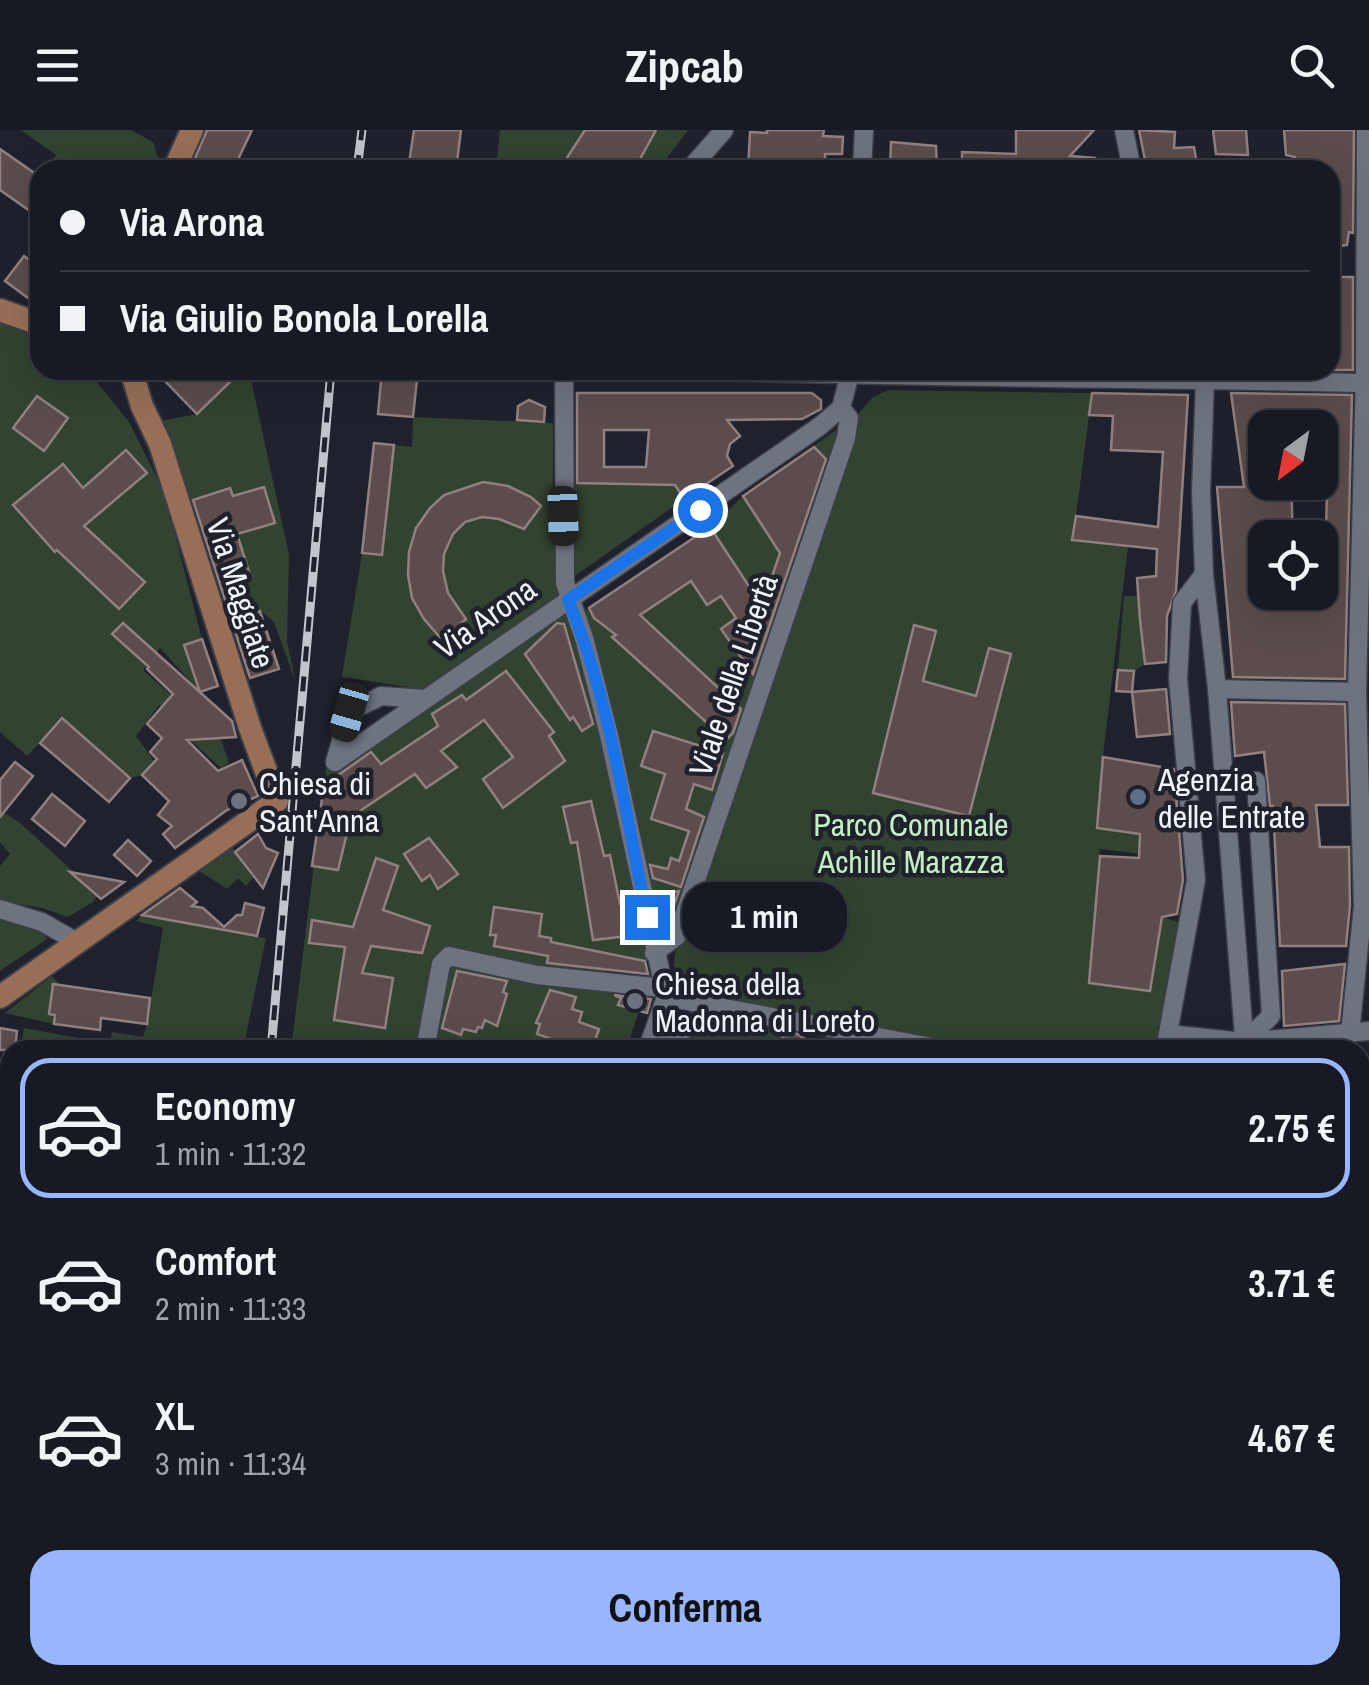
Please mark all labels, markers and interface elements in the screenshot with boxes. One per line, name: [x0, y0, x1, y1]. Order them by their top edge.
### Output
text: Zipcab: [625, 35, 744, 96]
icon: menu: [30, 38, 85, 93]
icon: search: [1284, 38, 1339, 93]
text: Via Arona: [120, 197, 264, 248]
text: Via Giulio Bonola Lorella: [120, 293, 488, 344]
north arrow: [1248, 410, 1338, 500]
map controls: [1248, 410, 1338, 610]
car: [547, 485, 579, 547]
route start: [678, 488, 723, 533]
street label: Via Maggiate: [197, 512, 285, 674]
button: locate: [1248, 520, 1338, 610]
street label: Via Arona: [426, 567, 545, 669]
street label: Viale della Libertà: [678, 568, 788, 782]
car: [326, 679, 372, 745]
place label: Agenzia delle Entrate: [1157, 758, 1305, 838]
place label: Chiesa di Sant'Anna: [259, 762, 380, 842]
marker: Agenzia delle Entrate: [1127, 786, 1149, 808]
marker: Chiesa di Sant'Anna: [228, 790, 250, 812]
park label: Parco Comunale Achille Marazza: [813, 803, 1009, 883]
callout: 1 min: [682, 882, 847, 952]
route end: [625, 895, 670, 940]
text: 1 min: [730, 895, 799, 938]
place label: Chiesa della Madonna di Loreto: [655, 962, 875, 1042]
marker: Chiesa della Madonna di Loreto: [624, 990, 646, 1012]
text: Economy: [155, 1081, 295, 1132]
icon: car: [35, 1083, 125, 1173]
text: 2.75 €: [1248, 1103, 1335, 1154]
text: 1 min · 11:32: [155, 1132, 306, 1175]
text: Comfort: [155, 1236, 276, 1287]
icon: car: [35, 1238, 125, 1328]
text: 3.71 €: [1248, 1258, 1335, 1309]
text: 2 min · 11:33: [155, 1287, 306, 1330]
text: XL: [155, 1391, 195, 1442]
icon: car: [35, 1393, 125, 1483]
text: 4.67 €: [1248, 1413, 1335, 1464]
text: 3 min · 11:34: [155, 1442, 306, 1485]
button: Conferma: [30, 1550, 1340, 1665]

